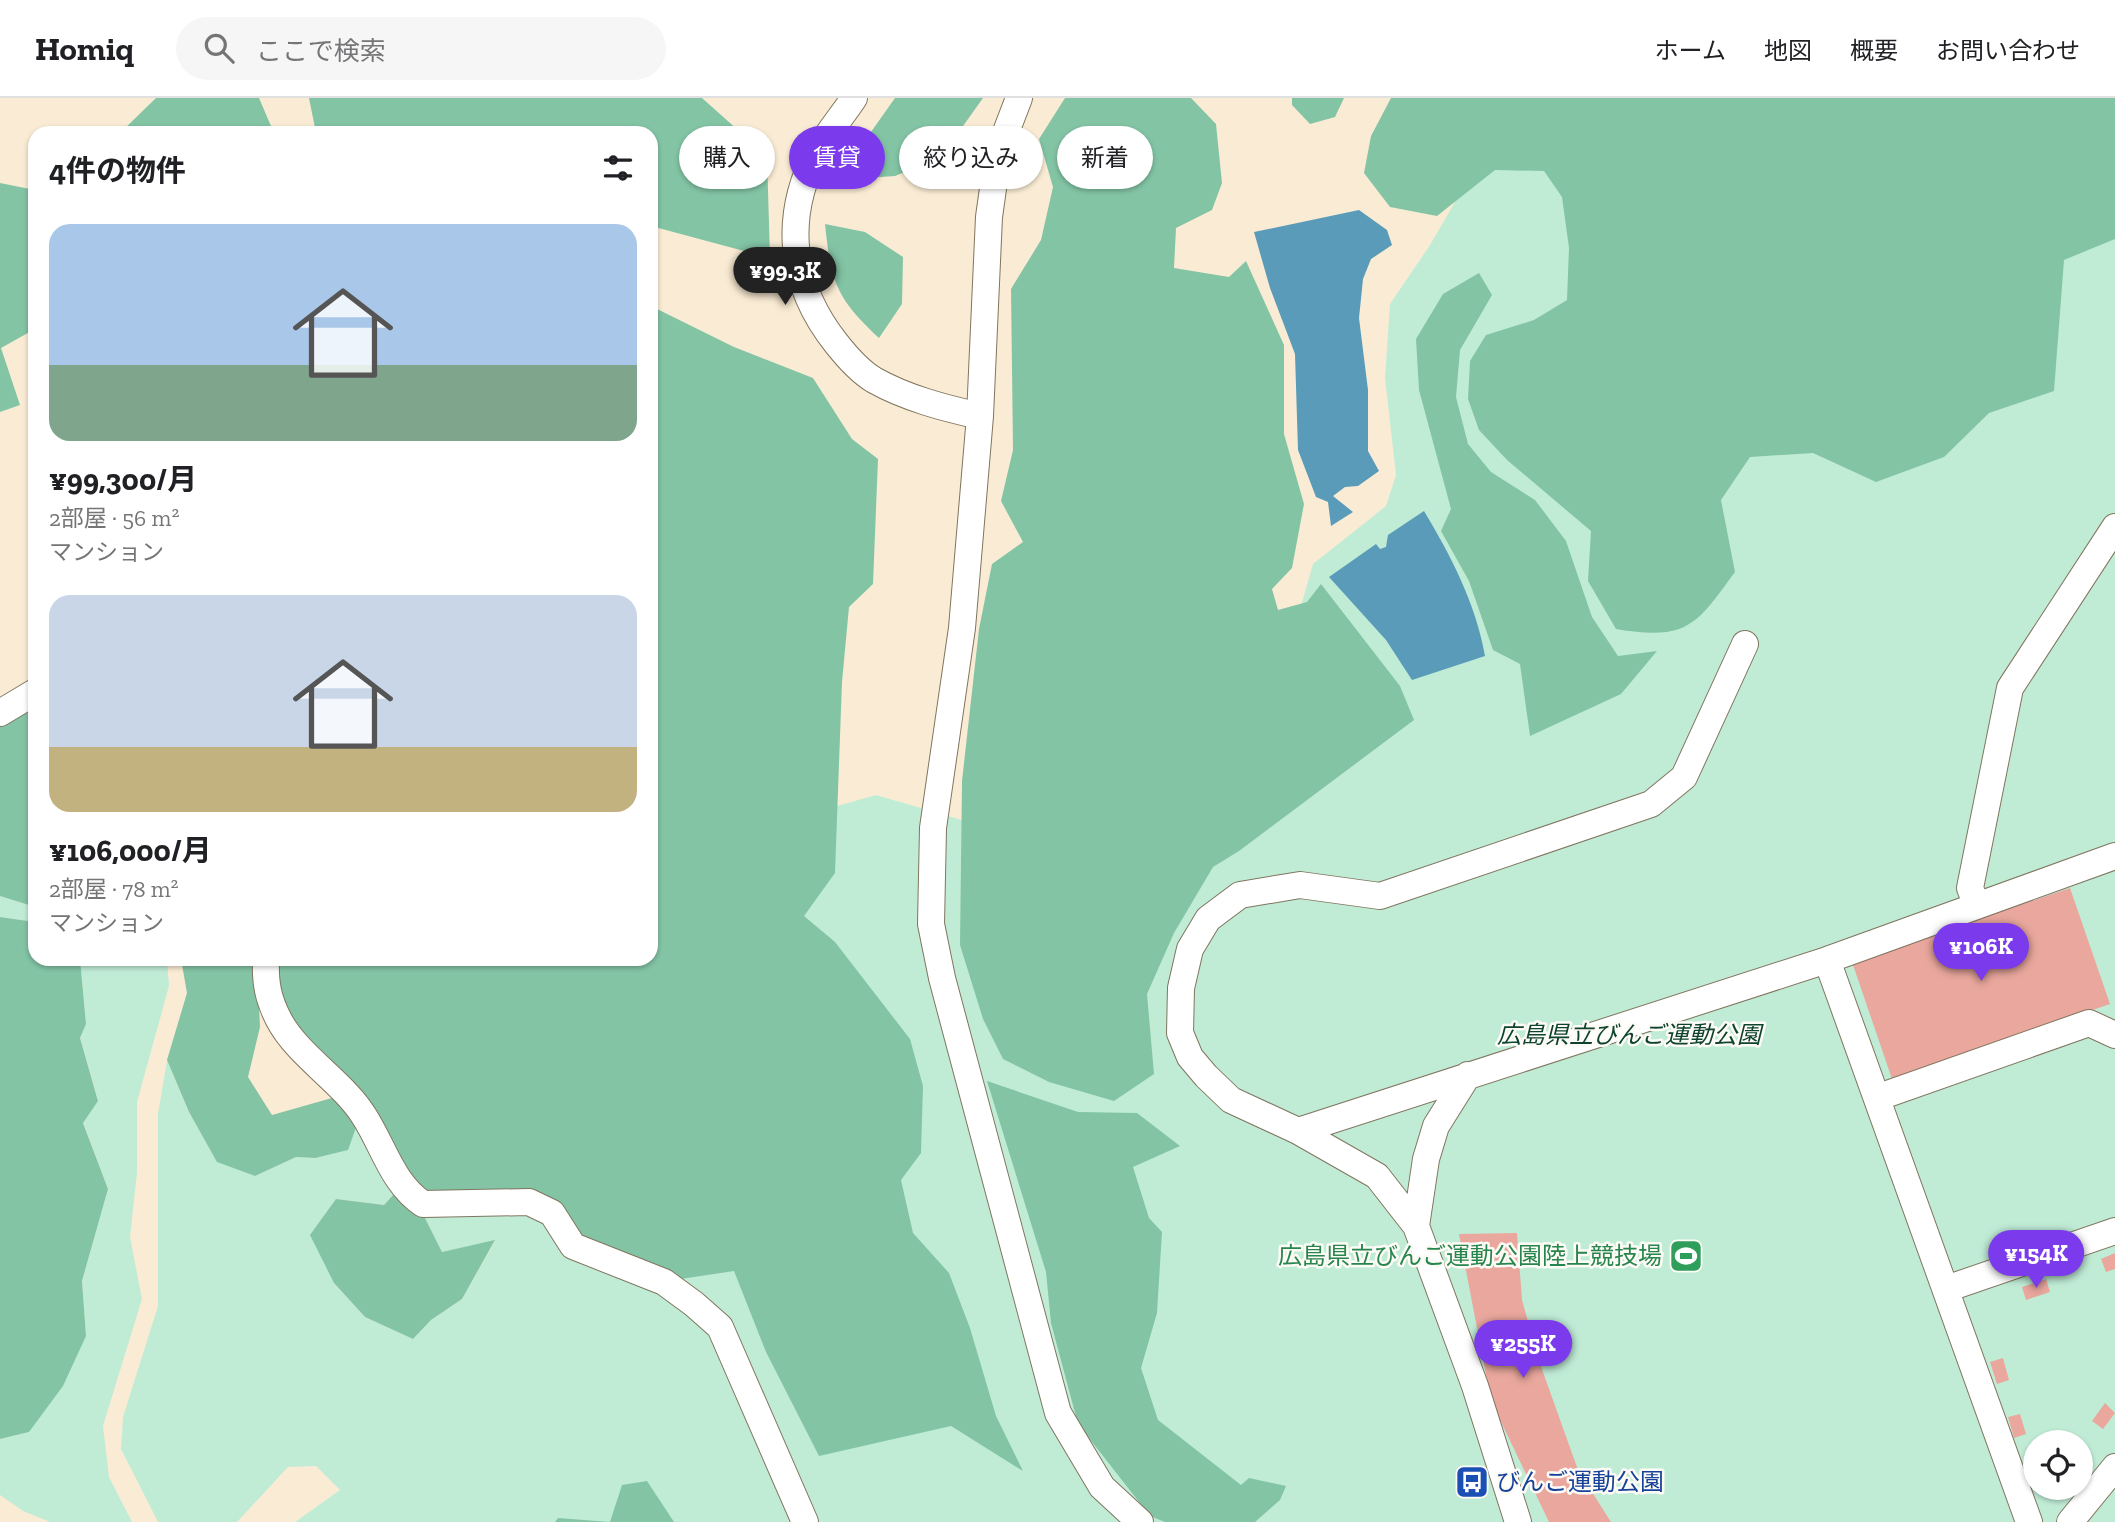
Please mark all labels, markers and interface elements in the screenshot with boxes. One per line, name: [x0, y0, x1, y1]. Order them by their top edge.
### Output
search box: [176, 17, 666, 80]
text: Homiq: [35, 29, 134, 68]
icon: search: [200, 29, 238, 67]
text: ここで検索: [256, 35, 386, 67]
text: ホーム: [1655, 36, 1726, 65]
text: 地図: [1764, 36, 1812, 65]
text: 概要: [1850, 36, 1898, 65]
text: お問い合わせ: [1936, 36, 2080, 65]
chip: 購入: [679, 126, 775, 189]
chip: 賃貸: [789, 126, 885, 189]
chip: 絞り込み: [899, 126, 1043, 189]
chip: 新着: [1057, 126, 1153, 189]
icon: filters: [599, 149, 637, 187]
text: 4件の物件: [49, 153, 186, 189]
pin: ¥99.3K: [728, 248, 842, 307]
text: ¥99.3K: [749, 256, 821, 284]
icon: home: [280, 270, 406, 396]
text: ¥99,300/月: [49, 462, 197, 498]
text: 2部屋 · 56 m²: [49, 504, 179, 532]
text: マンション: [49, 538, 164, 566]
icon: home: [280, 641, 406, 767]
text: ¥106,000/月: [49, 833, 212, 869]
text: 2部屋 · 78 m²: [49, 875, 179, 903]
text: マンション: [49, 909, 164, 937]
pin: ¥106K: [1932, 924, 2030, 983]
text: ¥106K: [1949, 932, 2013, 960]
park label: 広島県立びんご運動公園: [1497, 1020, 1764, 1049]
pin: ¥154K: [1987, 1230, 2085, 1290]
sports icon: 広島県立びんご運動公園陸上競技場: [1667, 1237, 1705, 1275]
text: ¥154K: [2004, 1239, 2068, 1267]
place label: 広島県立びんご運動公園陸上競技場: [1278, 1241, 1662, 1270]
pin: ¥255K: [1474, 1320, 1572, 1380]
text: ¥255K: [1490, 1329, 1556, 1357]
map controls: [2023, 1430, 2093, 1500]
button: locate: [2023, 1430, 2093, 1500]
bus stop icon: びんご運動公園: [1453, 1463, 1491, 1501]
place label: びんご運動公園: [1496, 1467, 1664, 1496]

